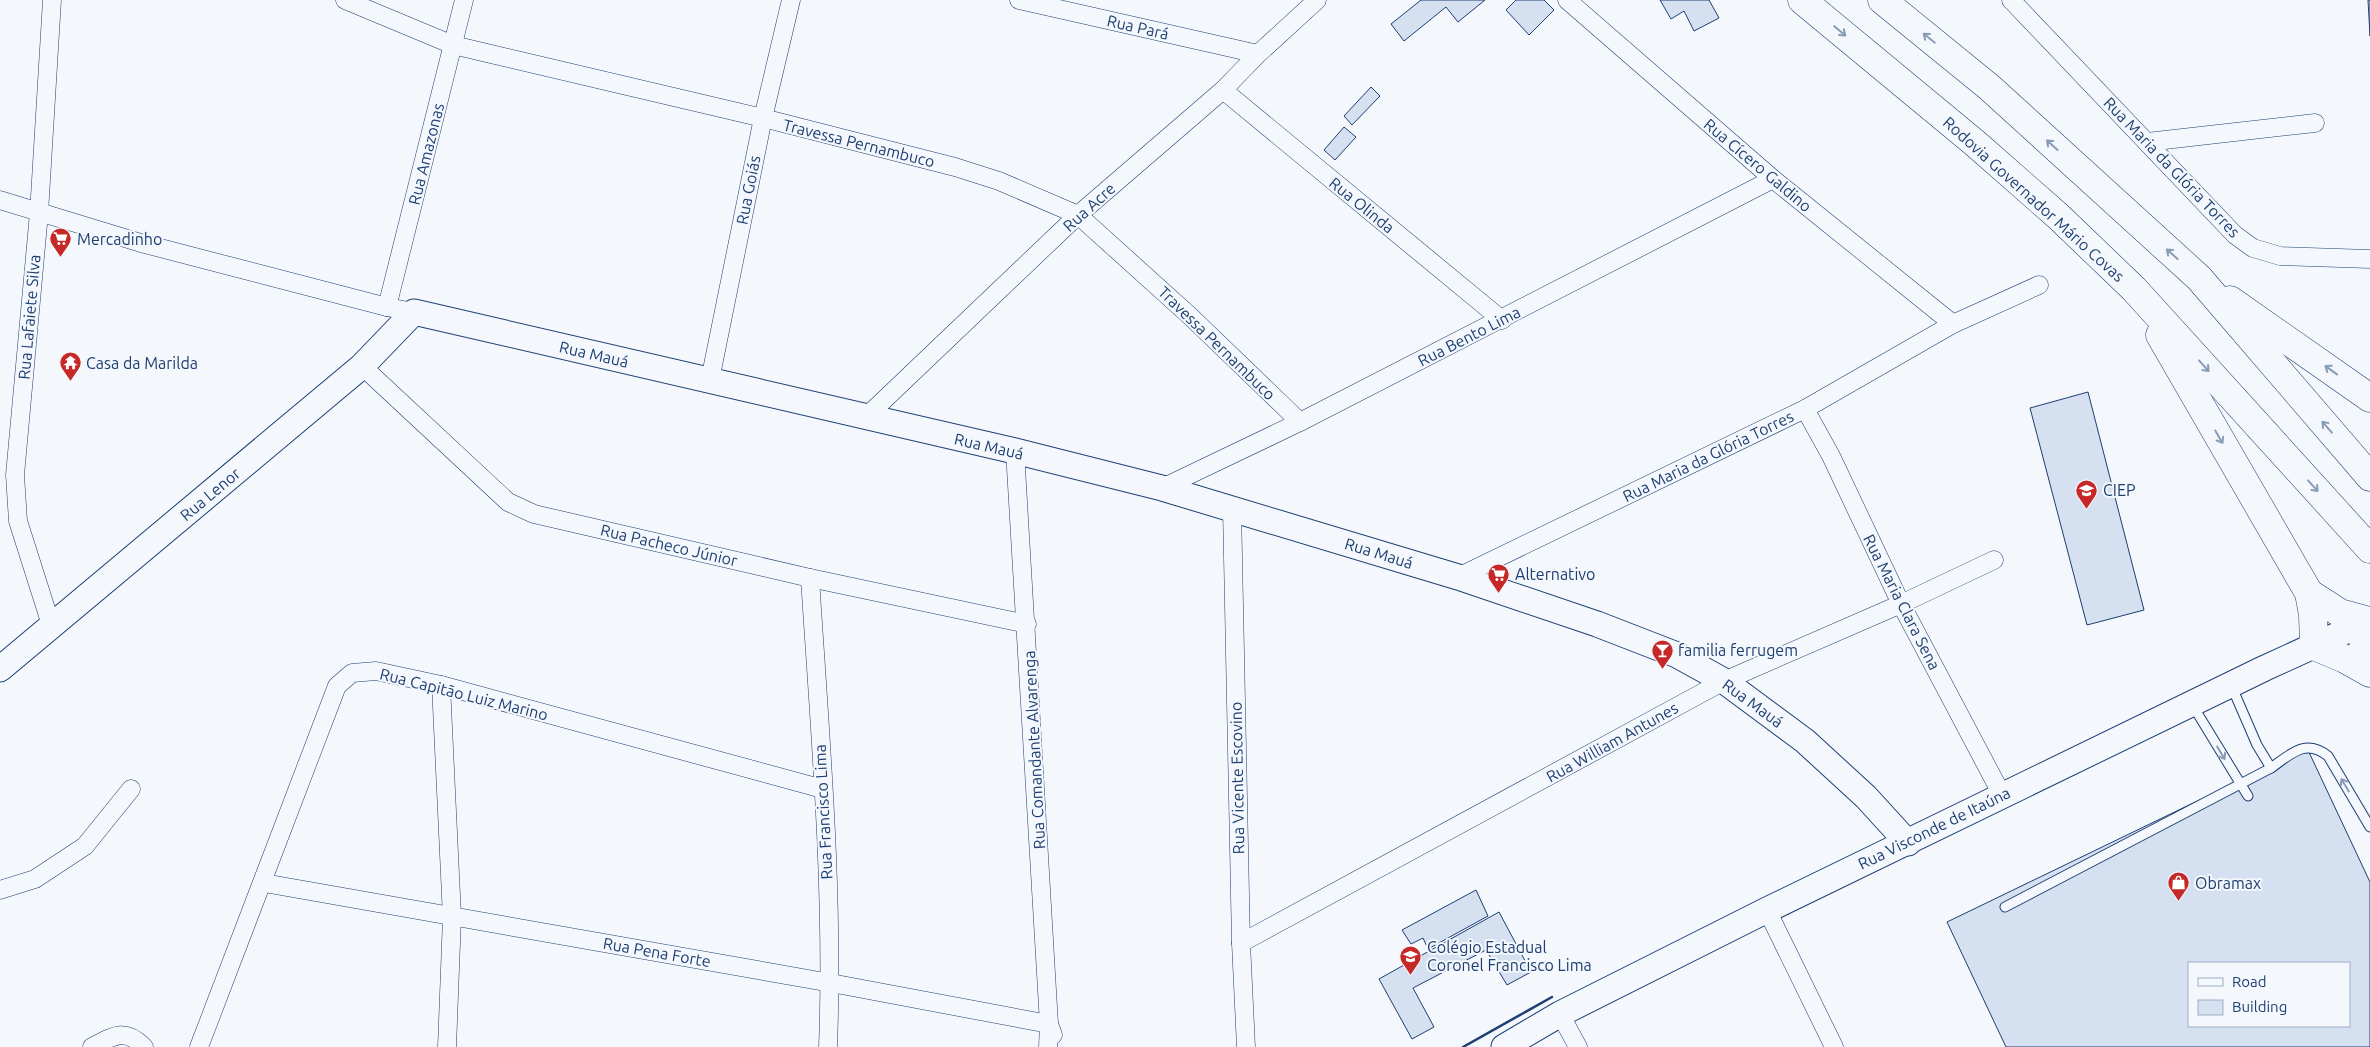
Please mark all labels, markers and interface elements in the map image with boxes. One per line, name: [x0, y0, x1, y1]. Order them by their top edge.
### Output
street label: Rua Pará: [1105, 11, 1171, 43]
one-way arrow: [1833, 26, 1846, 37]
one-way arrow: [1923, 33, 1936, 44]
street label: Rua Maria da Glória Torres: [2100, 93, 2244, 241]
street label: Rua Amazonas: [405, 101, 447, 207]
street label: Rodovia Governador Mário Covas: [1940, 113, 2128, 285]
street label: Travessa Pernambuco: [781, 115, 937, 171]
street label: Rua Cícero Galdino: [1701, 115, 1815, 215]
one-way arrow: [2045, 139, 2058, 151]
street label: Rua Goiás: [732, 154, 764, 226]
street label: Rua Olinda: [1326, 173, 1398, 237]
street label: Rua Acre: [1059, 179, 1119, 235]
supermarket icon: Mercadinho: [49, 227, 73, 258]
place label: Mercadinho: [77, 230, 162, 248]
one-way arrow: [2166, 248, 2179, 260]
street label: Rua Lafaiete Silva: [15, 254, 43, 380]
street label: Travessa Pernambuco: [1155, 282, 1279, 404]
street label: Rua Bento Lima: [1415, 302, 1523, 370]
street label: Rua Mauá: [558, 337, 630, 371]
temple icon: Casa da Marilda: [58, 351, 82, 382]
place label: Casa da Marilda: [86, 354, 198, 372]
one-way arrow: [2198, 359, 2210, 372]
one-way arrow: [2324, 365, 2338, 375]
street label: Rua Maria da Glória Torres: [1620, 407, 1796, 505]
one-way arrow: [2321, 421, 2333, 434]
street label: Rua Mauá: [953, 429, 1025, 463]
one-way arrow: [2215, 429, 2225, 443]
street label: Rua Lenor: [176, 464, 244, 524]
school or university icon: CIEP: [2075, 478, 2099, 509]
one-way arrow: [2307, 480, 2319, 493]
place label: CIEP: [2103, 481, 2135, 499]
street label: Rua Pacheco Júnior: [599, 520, 739, 570]
street label: Rua Maria Clara Sena: [1860, 531, 1944, 673]
street label: Rua Mauá: [1343, 534, 1415, 572]
supermarket icon: Alternativo: [1487, 562, 1511, 593]
place label: Alternativo: [1515, 565, 1595, 583]
bar icon: familia ferrugem: [1650, 638, 1674, 669]
place label: familia ferrugem: [1678, 641, 1798, 659]
street label: Rua Comandante Alvarenga: [1020, 650, 1048, 850]
street label: Rua Capitão Luiz Marino: [378, 664, 550, 724]
street label: Rua Mauá: [1719, 675, 1787, 731]
street label: Rua William Antunes: [1543, 698, 1681, 786]
street label: Rua Vicente Escovino: [1227, 702, 1247, 854]
street label: Rua Francisco Lima: [810, 744, 836, 880]
one-way arrow: [2217, 746, 2227, 760]
one-way arrow: [2340, 778, 2350, 792]
street label: Rua Visconde de Itaúna: [1855, 783, 2013, 873]
shop icon: Obramax: [2167, 871, 2191, 902]
place label: Obramax: [2195, 874, 2261, 892]
street label: Rua Pena Forte: [602, 934, 712, 970]
place label: Colégio Estadual Coronel Francisco Lima: [1427, 938, 1592, 974]
school or university icon: Colégio Estadual Coronel Francisco Lima: [1399, 944, 1423, 975]
legend: [2188, 962, 2350, 1027]
text: Road: [2232, 973, 2267, 990]
text: Building: [2232, 998, 2287, 1015]

